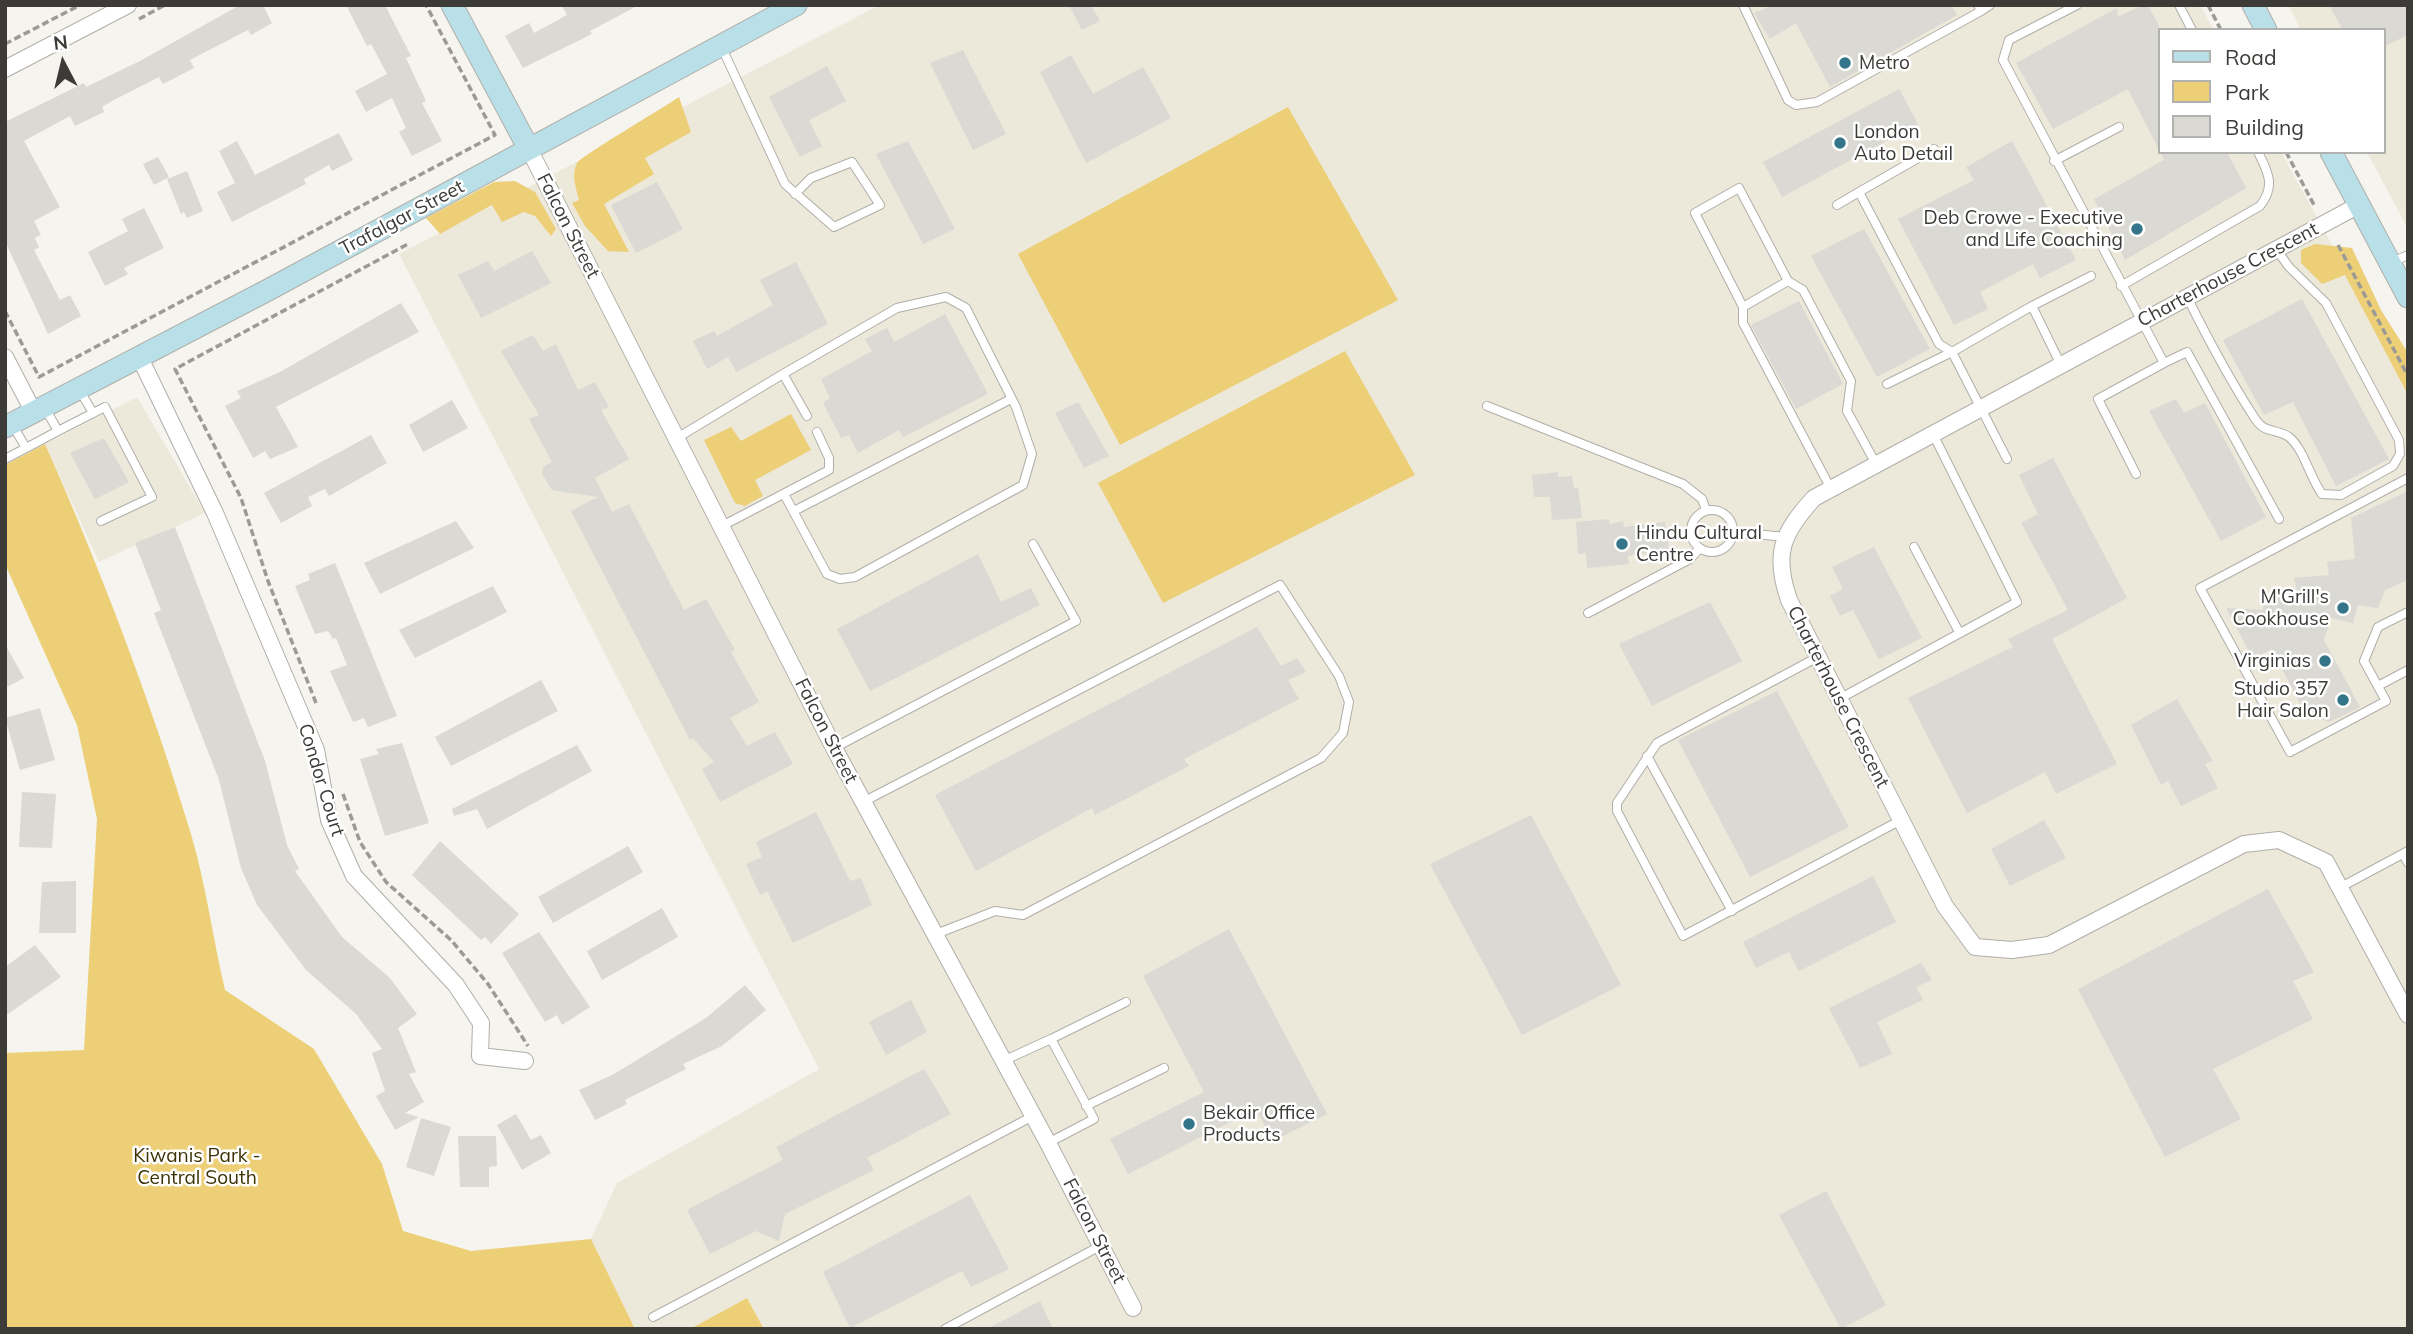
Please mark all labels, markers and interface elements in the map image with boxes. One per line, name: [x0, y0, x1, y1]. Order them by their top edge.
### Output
north arrow: [28, 28, 98, 98]
legend: [2158, 28, 2385, 154]
text: N: [52, 29, 69, 55]
text: Road: [2225, 44, 2276, 70]
place label: Metro: [1859, 52, 1910, 74]
marker: Metro: [1837, 55, 1853, 71]
text: Park: [2225, 79, 2269, 105]
text: Building: [2225, 114, 2304, 140]
place label: London Auto Detail: [1854, 121, 1953, 165]
marker: London Auto Detail: [1832, 135, 1848, 151]
street label: Falcon Street: [532, 170, 604, 282]
street label: Trafalgar Street: [336, 176, 468, 260]
place label: Deb Crowe - Executive and Life Coaching: [1924, 207, 2123, 251]
street label: Charterhouse Crescent: [2134, 218, 2322, 332]
marker: Deb Crowe - Executive and Life Coaching: [2129, 221, 2145, 237]
place label: Hindu Cultural Centre: [1636, 522, 1762, 566]
marker: Hindu Cultural Centre: [1614, 536, 1630, 552]
place label: M'Grill's Cookhouse: [2232, 586, 2329, 630]
marker: M'Grill's Cookhouse: [2335, 600, 2351, 616]
street label: Charterhouse Crescent: [1782, 602, 1894, 792]
place label: Virginias: [2234, 650, 2311, 672]
marker: Virginias: [2317, 653, 2333, 669]
street label: Falcon Street: [790, 675, 862, 787]
place label: Studio 357 Hair Salon: [2234, 678, 2329, 722]
marker: Studio 357 Hair Salon: [2335, 692, 2351, 708]
street label: Condor Court: [293, 721, 349, 839]
place label: Bekair Office Products: [1203, 1102, 1315, 1146]
marker: Bekair Office Products: [1181, 1116, 1197, 1132]
park label: Kiwanis Park - Central South: [133, 1145, 261, 1189]
street label: Falcon Street: [1058, 1175, 1130, 1287]

